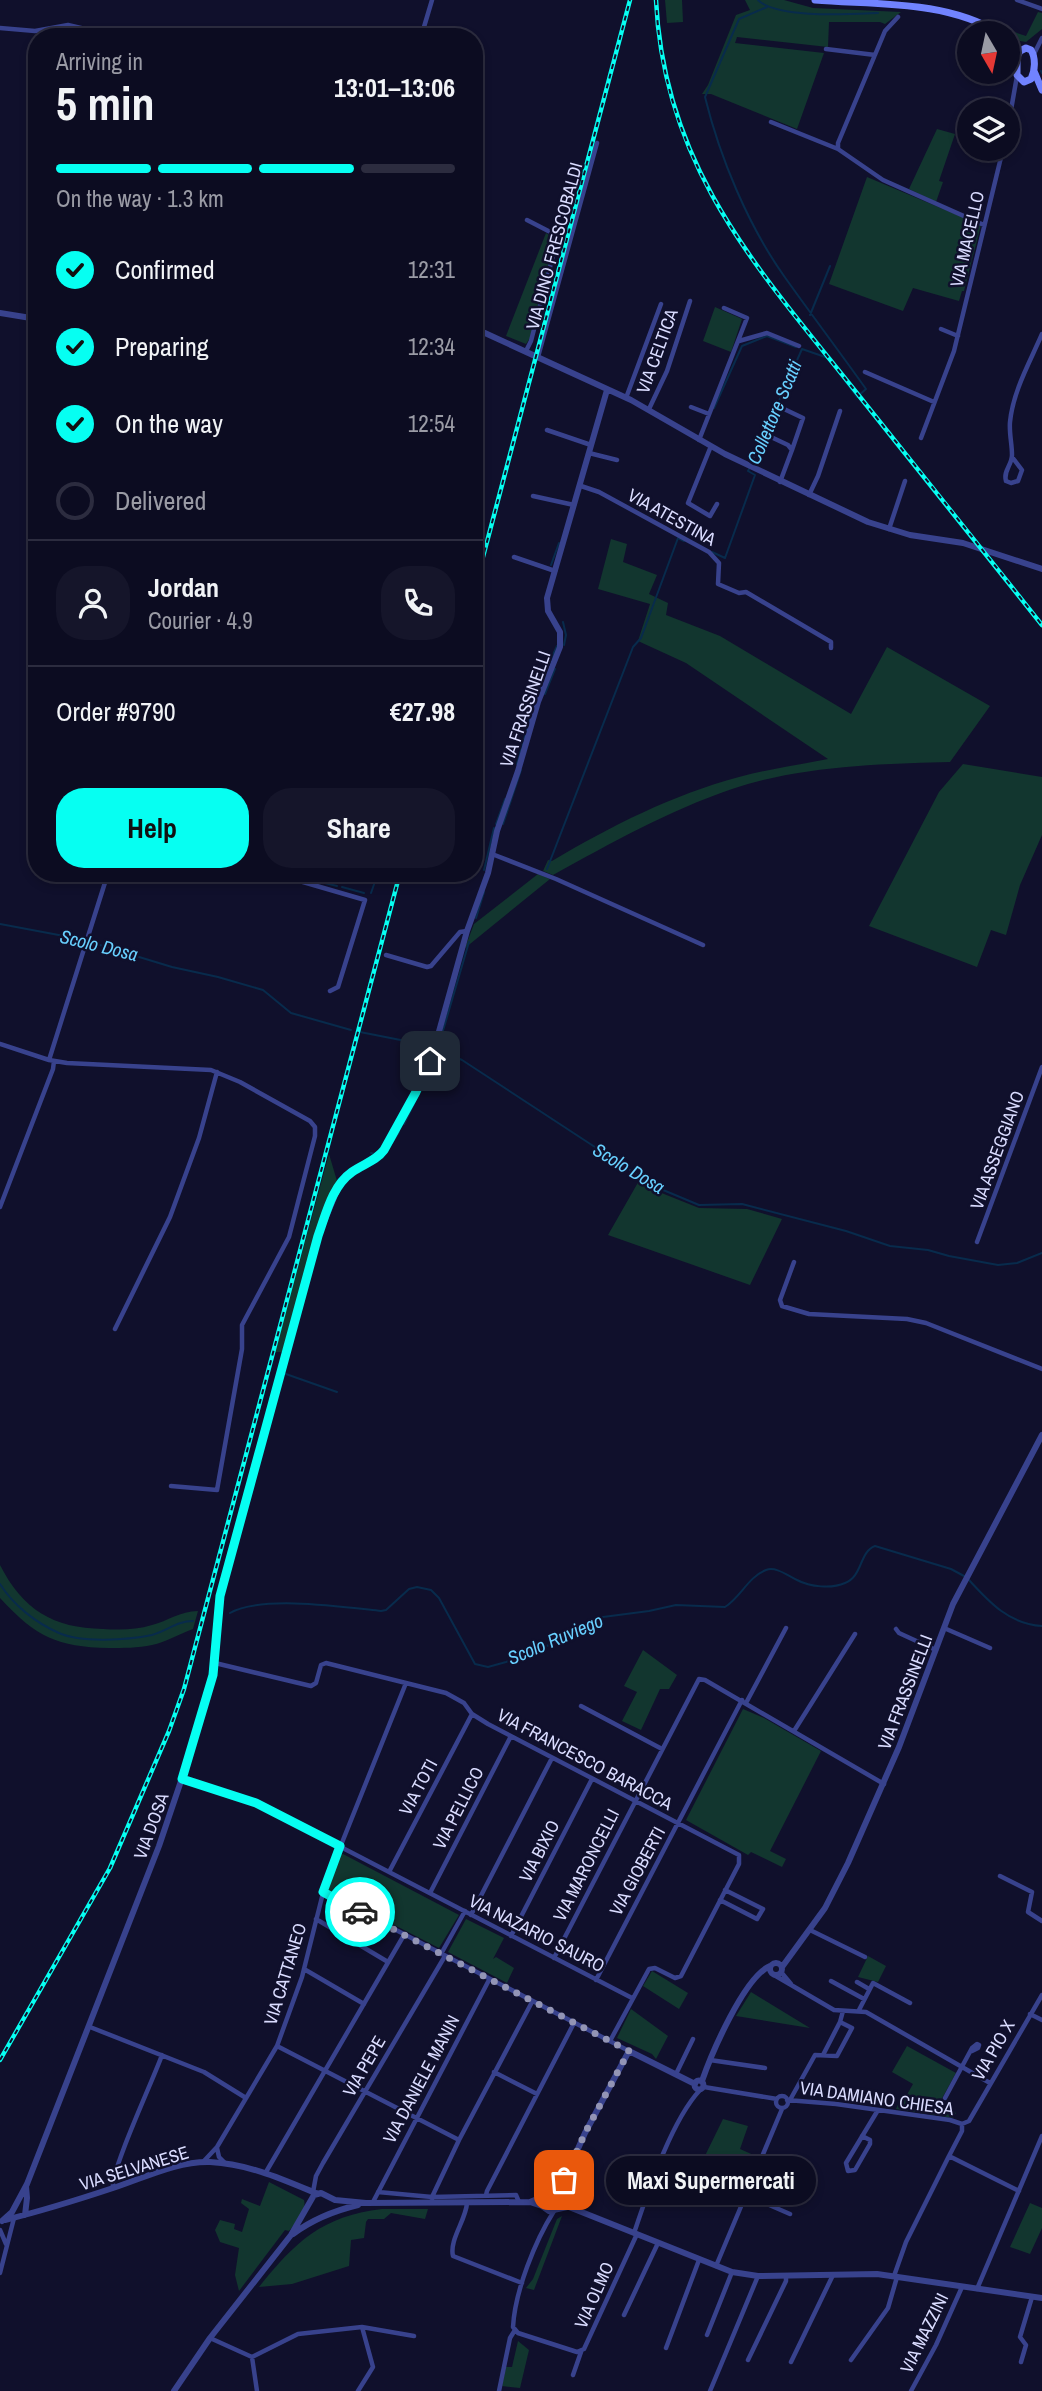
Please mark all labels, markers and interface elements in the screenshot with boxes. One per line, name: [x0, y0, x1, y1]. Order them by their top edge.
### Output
north arrow: [957, 21, 1020, 84]
map controls: [957, 21, 1020, 161]
text: Arriving in: [56, 46, 143, 77]
text: 13:01–13:06: [334, 70, 455, 105]
text: 5 min: [56, 72, 155, 134]
button: layers: [957, 98, 1020, 161]
street label: VIA DINO FRESCOBALDI: [520, 160, 588, 332]
text: On the way · 1.3 km: [56, 183, 224, 214]
street label: VIA MACELLO: [944, 189, 990, 289]
icon: check: [56, 251, 94, 289]
text: Confirmed: [115, 252, 215, 287]
text: 12:31: [408, 254, 455, 285]
street label: VIA CELTICA: [630, 305, 684, 397]
icon: check: [56, 328, 94, 366]
text: Preparing: [115, 329, 209, 364]
text: 12:34: [408, 331, 455, 362]
water label: Collettore Scatti: [740, 355, 808, 468]
icon: check: [56, 405, 94, 443]
text: On the way: [115, 406, 223, 441]
text: 12:54: [408, 408, 455, 439]
street label: VIA ATESTINA: [623, 482, 721, 552]
text: Delivered: [115, 483, 206, 518]
button: person: [56, 566, 130, 640]
button: phone: [381, 566, 455, 640]
text: Jordan: [148, 570, 219, 605]
text: Courier · 4.9: [148, 605, 253, 636]
street label: VIA FRASSINELLI: [493, 648, 557, 770]
text: Order #9790: [56, 694, 176, 729]
text: €27.98: [390, 694, 455, 729]
button: Help: [56, 788, 249, 868]
button: Share: [263, 788, 455, 868]
water label: Scolo Dosa: [57, 923, 141, 967]
pin: [400, 1031, 460, 1091]
icon: home: [411, 1042, 449, 1080]
street label: VIA ASSEGGIANO: [964, 1087, 1030, 1213]
water label: Scolo Dosa: [588, 1136, 670, 1200]
water label: Scolo Ruviego: [503, 1607, 607, 1671]
street label: VIA FRASSINELLI: [872, 1631, 938, 1753]
street label: VIA FRANCESCO BARACCA: [493, 1702, 677, 1816]
street label: VIA TOTI: [393, 1755, 443, 1819]
street label: VIA PELLICO: [427, 1762, 489, 1854]
street label: VIA DOSA: [127, 1789, 175, 1863]
street label: VIA MARONCELLI: [547, 1805, 625, 1925]
street label: VIA BIXIO: [513, 1816, 565, 1886]
street label: VIA GIOBERTI: [603, 1822, 671, 1920]
courier: [325, 1877, 395, 1947]
street label: VIA NAZARIO SAURO: [465, 1888, 609, 1978]
icon: car: [341, 1893, 379, 1931]
street label: VIA CATTANEO: [258, 1920, 312, 2028]
street label: VIA DANIELE MANIN: [377, 2010, 465, 2148]
street label: VIA PIO X: [966, 2015, 1021, 2085]
street label: VIA PEPE: [337, 2031, 391, 2101]
street label: VIA DAMIANO CHIESA: [798, 2075, 956, 2121]
street label: VIA SELVANESE: [76, 2140, 192, 2196]
pin: [534, 2150, 594, 2210]
callout: Maxi Supermercati: [606, 2156, 816, 2204]
icon: bag: [545, 2161, 583, 2199]
text: Maxi Supermercati: [627, 2165, 795, 2196]
street label: VIA OLMO: [568, 2258, 620, 2332]
street label: VIA MAZZINI: [894, 2289, 954, 2377]

